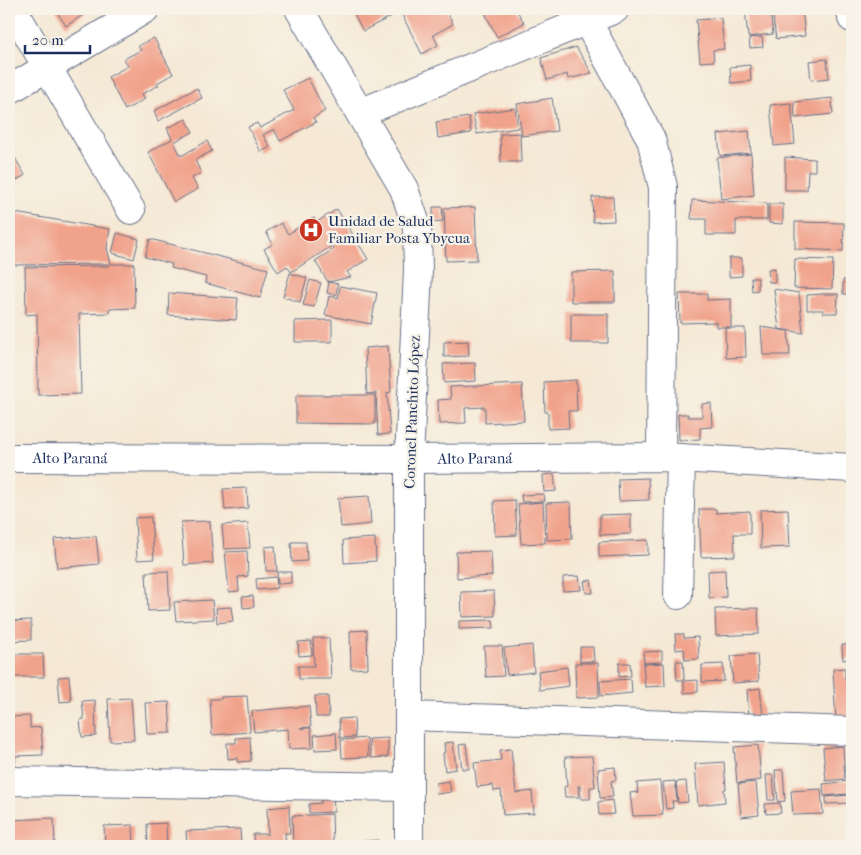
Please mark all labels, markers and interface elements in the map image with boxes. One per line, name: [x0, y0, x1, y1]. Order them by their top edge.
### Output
scale bar: [25, 22, 90, 54]
text: 20 m: [32, 31, 64, 49]
place label: Unidad de Salud Familiar Posta Ybycua: [328, 212, 471, 247]
hospital icon: Unidad de Salud Familiar Posta Ybycua: [298, 217, 324, 243]
street label: Coronel Panchito López: [400, 335, 424, 489]
street label: Alto Paraná: [32, 449, 109, 467]
street label: Alto Paraná: [437, 449, 514, 468]

